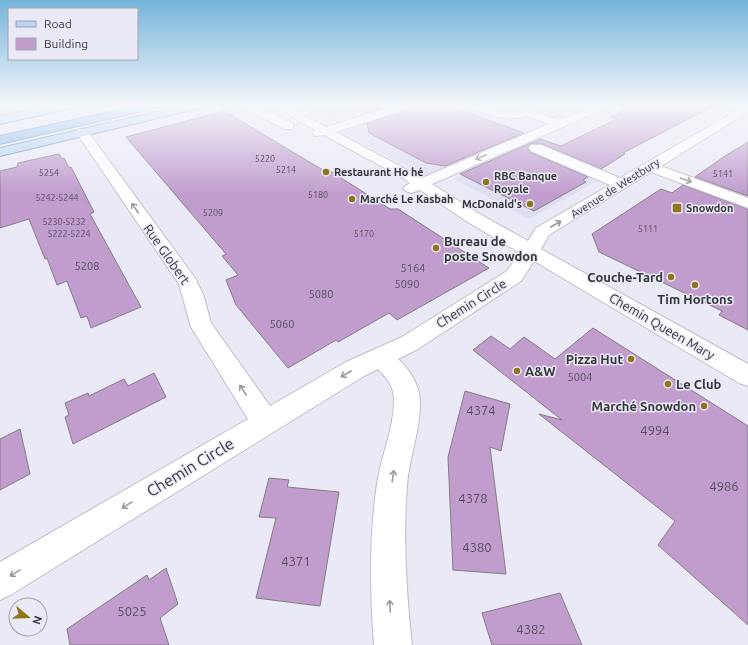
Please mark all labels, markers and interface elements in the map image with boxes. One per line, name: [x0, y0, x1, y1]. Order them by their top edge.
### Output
legend: [8, 8, 138, 60]
text: Road: [44, 17, 72, 30]
text: Building: [44, 37, 88, 50]
house number: 5220: [255, 154, 275, 164]
one-way arrow: [475, 154, 487, 161]
street label: Avenue de Westbury: [568, 155, 662, 220]
house number: 5214: [276, 165, 296, 175]
place label: Restaurant Ho hé: [334, 166, 424, 178]
marker: Restaurant Ho hé: [321, 167, 331, 177]
house number: 5254: [39, 168, 59, 178]
house number: 5141: [713, 169, 733, 179]
place label: RBC Banque Royale: [494, 170, 557, 195]
marker: RBC Banque Royale: [481, 177, 491, 187]
one-way arrow: [680, 177, 692, 185]
house number: 5180: [308, 190, 328, 200]
house number: 5242-5244: [35, 193, 79, 203]
place label: Marché Le Kasbah: [360, 193, 453, 205]
marker: Marché Le Kasbah: [347, 194, 357, 204]
place label: McDonald's: [462, 198, 522, 210]
marker: McDonald's: [525, 199, 535, 209]
marker: Snowdon: [671, 202, 683, 214]
place label: Snowdon: [686, 202, 733, 214]
one-way arrow: [131, 203, 139, 214]
house number: 5209: [203, 208, 223, 218]
house number: 5230-5232: [42, 217, 86, 227]
one-way arrow: [550, 219, 562, 227]
street label: Rue Globert: [141, 221, 193, 287]
house number: 5111: [638, 224, 658, 234]
house number: 5222-5224: [47, 229, 91, 239]
house number: 5170: [354, 229, 374, 239]
place label: Bureau de poste Snowdon: [444, 234, 538, 263]
marker: Bureau de poste Snowdon: [431, 243, 441, 253]
house number: 5208: [75, 260, 99, 272]
house number: 5164: [401, 262, 425, 274]
place label: Couche-Tard: [587, 270, 663, 284]
marker: Couche-Tard: [666, 272, 676, 282]
street label: Chemin Circle: [433, 276, 509, 330]
house number: 5090: [395, 278, 419, 290]
marker: Tim Hortons: [690, 280, 700, 290]
house number: 5080: [309, 288, 333, 300]
street label: Chemin Queen Mary: [606, 290, 717, 363]
place label: Tim Hortons: [657, 292, 733, 306]
house number: 5060: [270, 318, 294, 330]
place label: Pizza Hut: [566, 352, 623, 366]
marker: Pizza Hut: [626, 354, 636, 364]
place label: A&W: [525, 364, 555, 378]
marker: A&W: [512, 366, 522, 376]
one-way arrow: [340, 370, 352, 378]
house number: 5004: [568, 371, 592, 383]
place label: Le Club: [676, 377, 722, 391]
marker: Le Club: [663, 379, 673, 389]
one-way arrow: [239, 385, 247, 396]
place label: Marché Snowdon: [592, 399, 696, 413]
marker: Marché Snowdon: [699, 401, 709, 411]
house number: 4374: [466, 403, 496, 417]
house number: 4994: [640, 423, 670, 437]
street label: Chemin Circle: [143, 434, 237, 500]
one-way arrow: [389, 470, 397, 483]
house number: 4986: [709, 479, 739, 493]
house number: 4378: [458, 491, 488, 505]
one-way arrow: [121, 502, 133, 510]
house number: 4380: [462, 540, 492, 554]
house number: 4371: [281, 554, 311, 568]
one-way arrow: [9, 569, 21, 577]
north arrow: [8, 597, 48, 637]
one-way arrow: [386, 600, 394, 613]
house number: 5025: [117, 604, 147, 618]
text: N: [30, 614, 44, 626]
house number: 4382: [516, 622, 546, 636]

